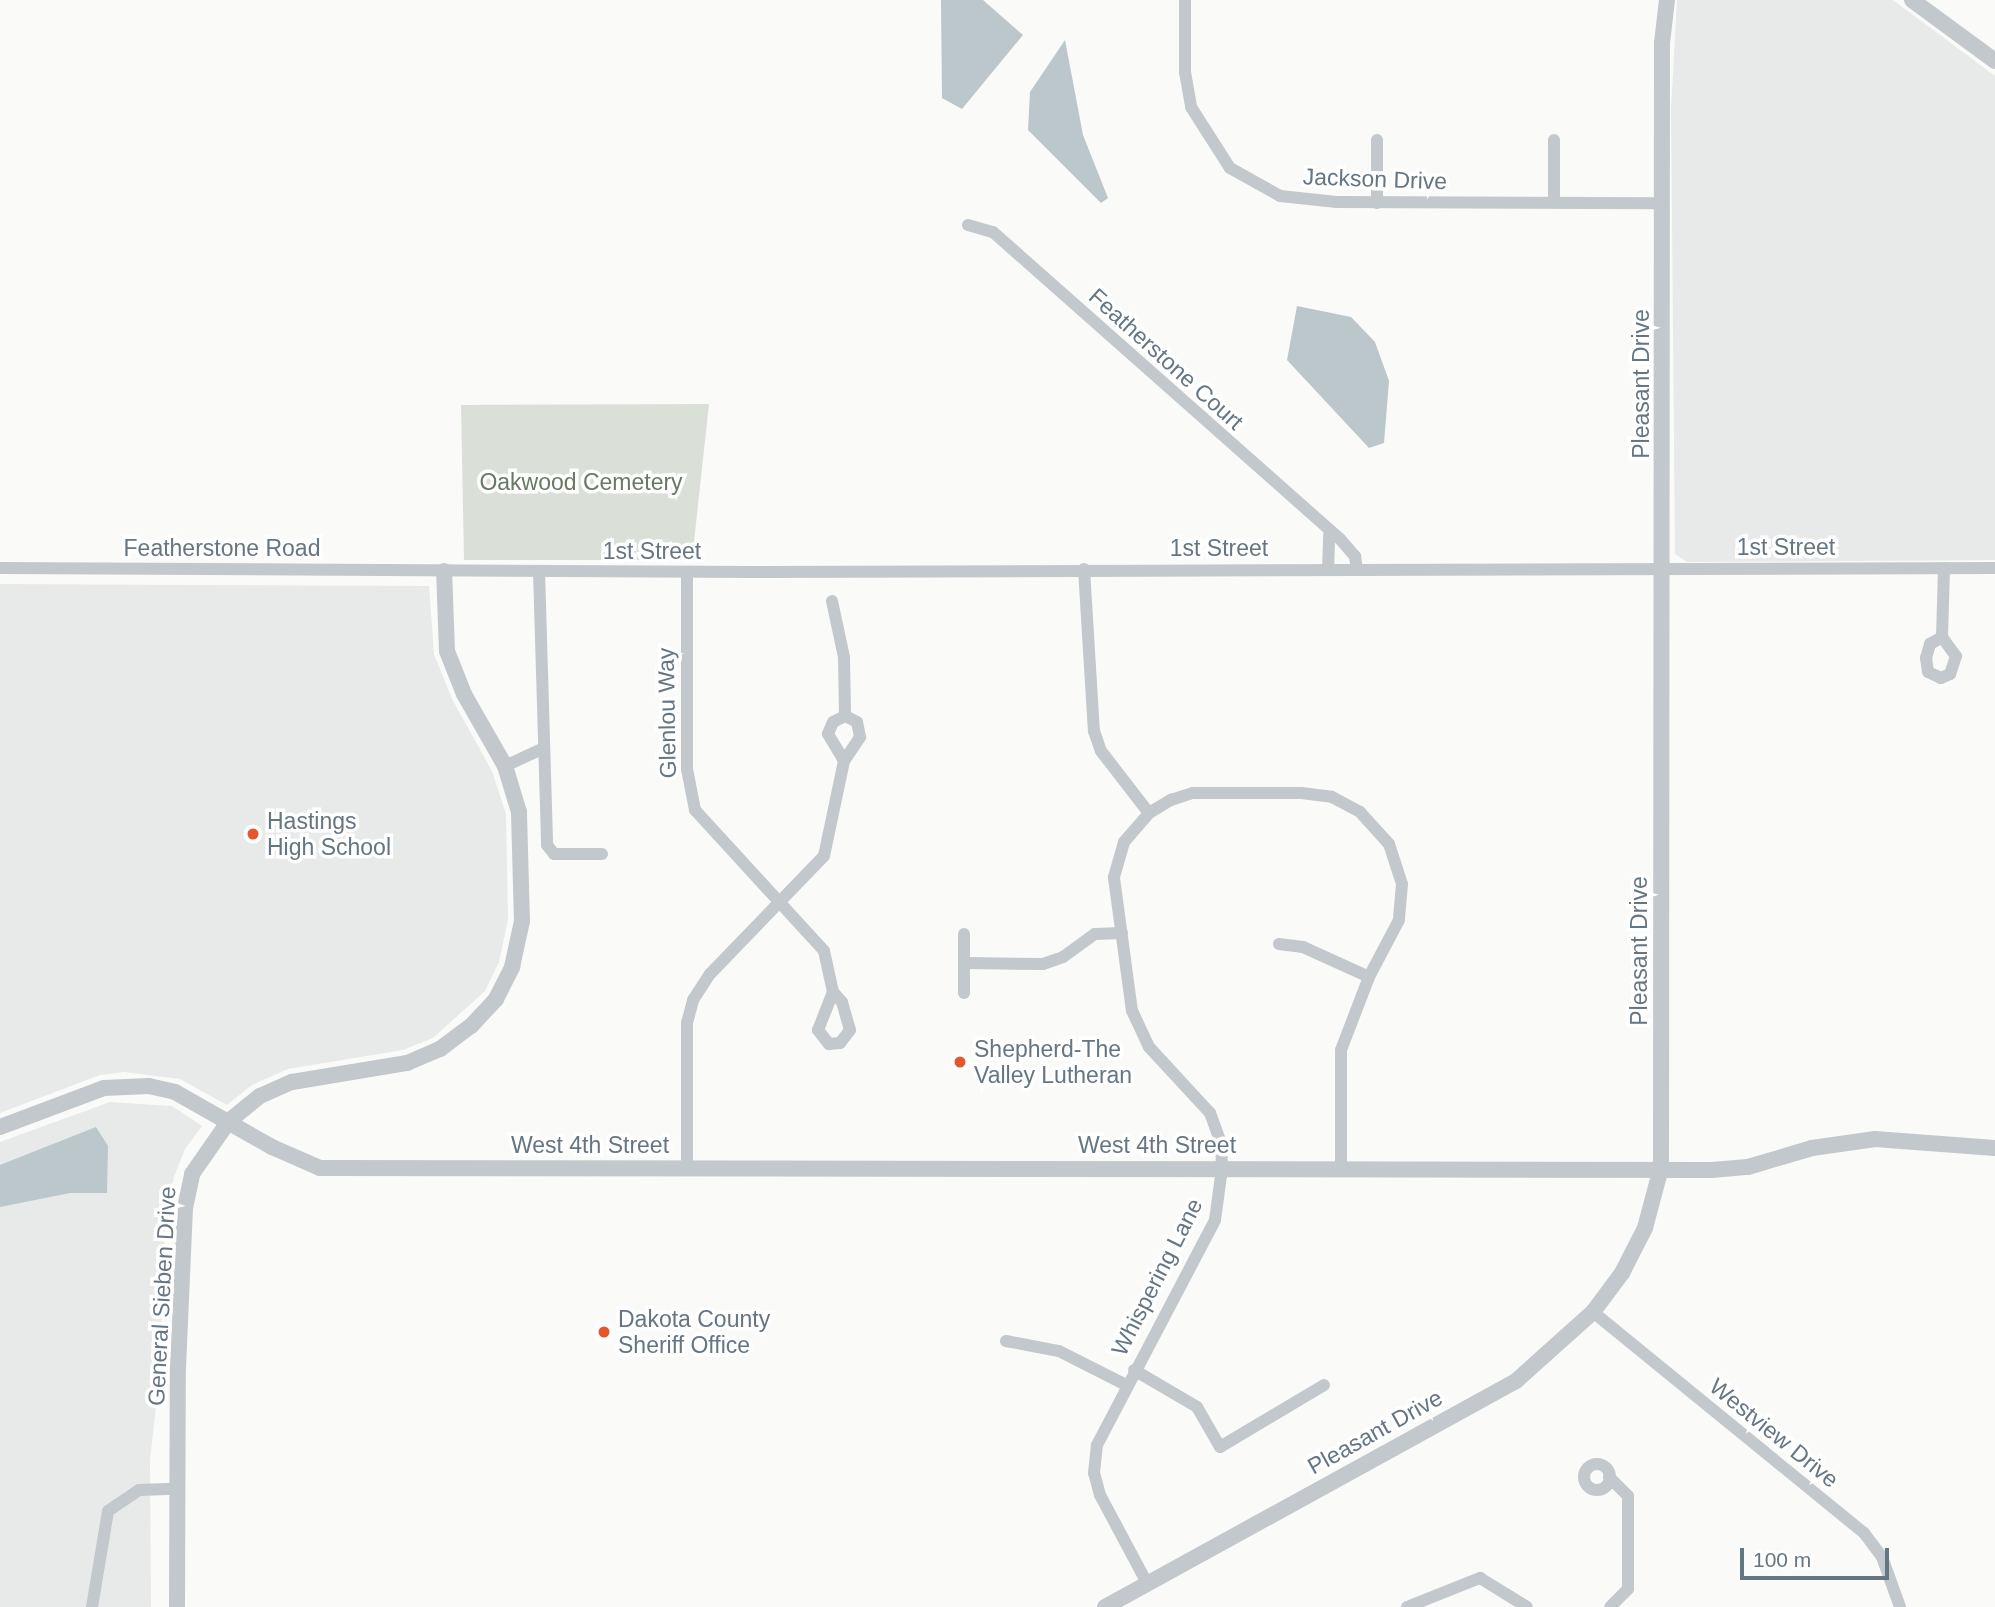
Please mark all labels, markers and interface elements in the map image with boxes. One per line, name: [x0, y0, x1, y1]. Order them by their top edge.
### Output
street label: Jackson Drive: [1302, 163, 1448, 195]
street label: Featherstone Court: [1083, 282, 1249, 436]
street label: Pleasant Drive: [1627, 309, 1655, 459]
park label: Oakwood Cemetery: [479, 468, 683, 496]
street label: 1st Street: [1737, 533, 1835, 561]
street label: Featherstone Road: [124, 534, 320, 562]
street label: 1st Street: [1170, 534, 1268, 562]
street label: 1st Street: [603, 537, 701, 565]
street label: Glenlou Way: [652, 647, 682, 779]
place label: Hastings High School: [267, 807, 391, 861]
marker: Hastings High School: [245, 826, 261, 842]
street label: Pleasant Drive: [1625, 876, 1653, 1026]
place label: Shepherd-The Valley Lutheran: [974, 1035, 1132, 1089]
marker: Shepherd-The Valley Lutheran: [952, 1054, 968, 1070]
street label: West 4th Street: [511, 1131, 669, 1159]
street label: West 4th Street: [1078, 1131, 1236, 1159]
street label: General Sieben Drive: [142, 1185, 182, 1407]
street label: Whispering Lane: [1106, 1194, 1208, 1360]
place label: Dakota County Sheriff Office: [618, 1305, 770, 1359]
marker: Dakota County Sheriff Office: [596, 1324, 612, 1340]
street label: Westview Drive: [1704, 1373, 1844, 1493]
street label: Pleasant Drive: [1303, 1384, 1447, 1480]
scale bar: [1743, 1534, 1892, 1578]
text: 100 m: [1753, 1548, 1811, 1571]

